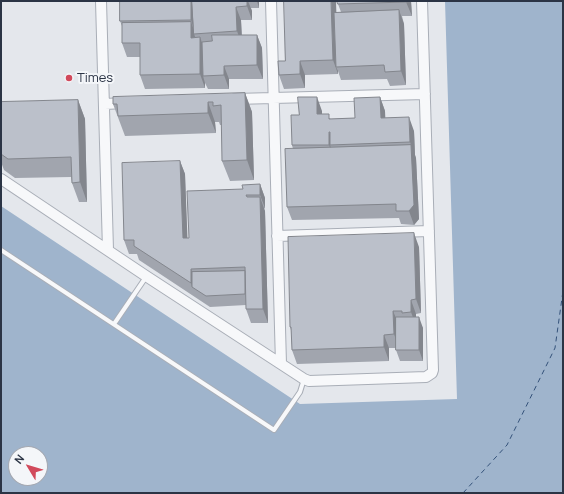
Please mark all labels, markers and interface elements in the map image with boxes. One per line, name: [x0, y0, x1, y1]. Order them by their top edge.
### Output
place label: Times: [77, 70, 113, 86]
marker: Times: [64, 73, 74, 83]
north arrow: [8, 446, 48, 486]
text: N: [11, 451, 27, 467]

